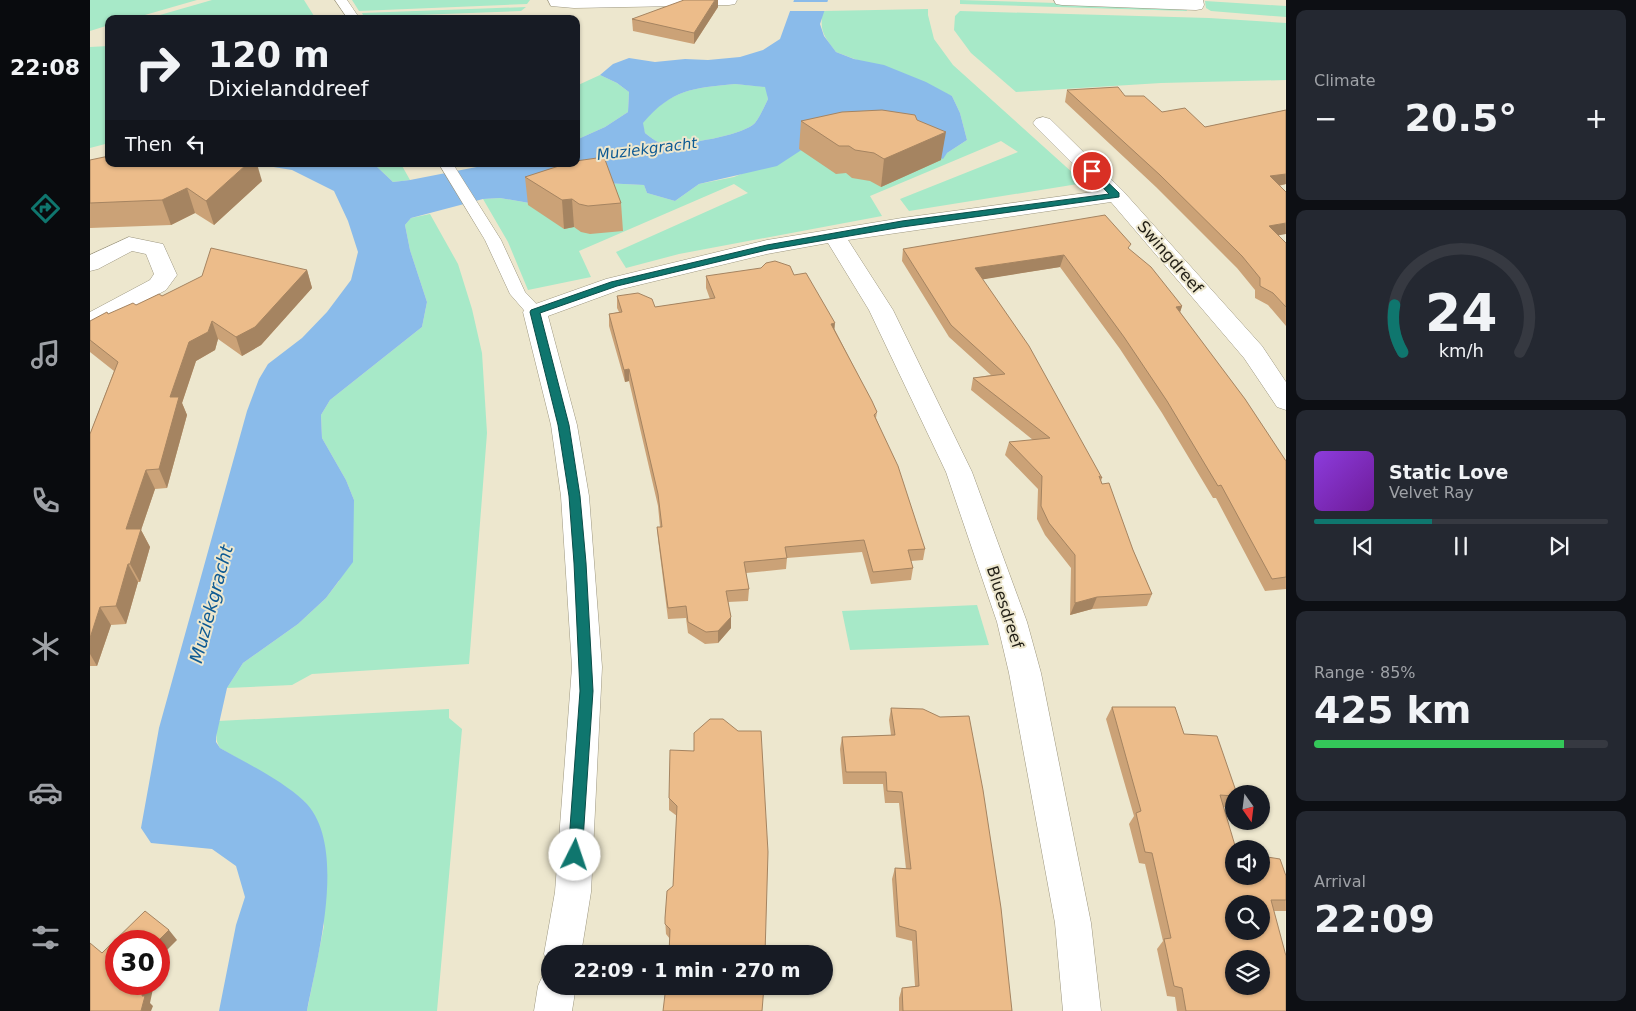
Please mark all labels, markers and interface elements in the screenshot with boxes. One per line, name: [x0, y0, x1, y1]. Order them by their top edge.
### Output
icon: right: [125, 35, 190, 100]
text: 120 m: [208, 35, 330, 75]
text: 22:08: [10, 55, 80, 80]
text: Climate: [1314, 71, 1376, 90]
text: Dixielanddreef: [208, 76, 369, 101]
text: 20.5°: [1405, 96, 1517, 140]
text: −: [1314, 102, 1337, 135]
text: +: [1585, 102, 1608, 135]
icon: left: [182, 130, 210, 158]
text: Then: [125, 133, 172, 155]
water label: Muziekgracht: [596, 134, 699, 164]
pin: [1071, 150, 1113, 192]
icon: arrive: [1078, 157, 1106, 185]
icon: directions: [28, 191, 63, 226]
street label: Swingdreef: [1133, 217, 1207, 297]
text: 24: [1425, 283, 1497, 343]
icon: music: [28, 337, 63, 372]
text: km/h: [1438, 340, 1484, 361]
text: Static Love: [1389, 461, 1509, 483]
icon: phone: [28, 483, 63, 518]
text: Velvet Ray: [1389, 483, 1474, 502]
icon: previous: [1349, 532, 1377, 560]
icon: pause: [1447, 532, 1475, 560]
icon: next: [1545, 532, 1573, 560]
water label: Muziekgracht: [185, 542, 237, 665]
street label: Bluesdreef: [983, 563, 1027, 651]
icon: climate: [28, 629, 63, 664]
text: Range · 85%: [1314, 663, 1416, 682]
text: 425 km: [1314, 688, 1471, 732]
icon: car: [28, 775, 63, 810]
north arrow: [1225, 785, 1270, 830]
map controls: [1225, 785, 1270, 995]
position arrow: [548, 828, 600, 880]
button: sound: [1225, 840, 1270, 885]
text: Arrival: [1314, 872, 1366, 891]
button: search: [1225, 895, 1270, 940]
text: 22:09: [1314, 897, 1435, 941]
icon: filters: [28, 920, 63, 955]
speed limit sign: 30: [105, 930, 170, 995]
button: layers: [1225, 950, 1270, 995]
text: 22:09 · 1 min · 270 m: [573, 959, 801, 981]

